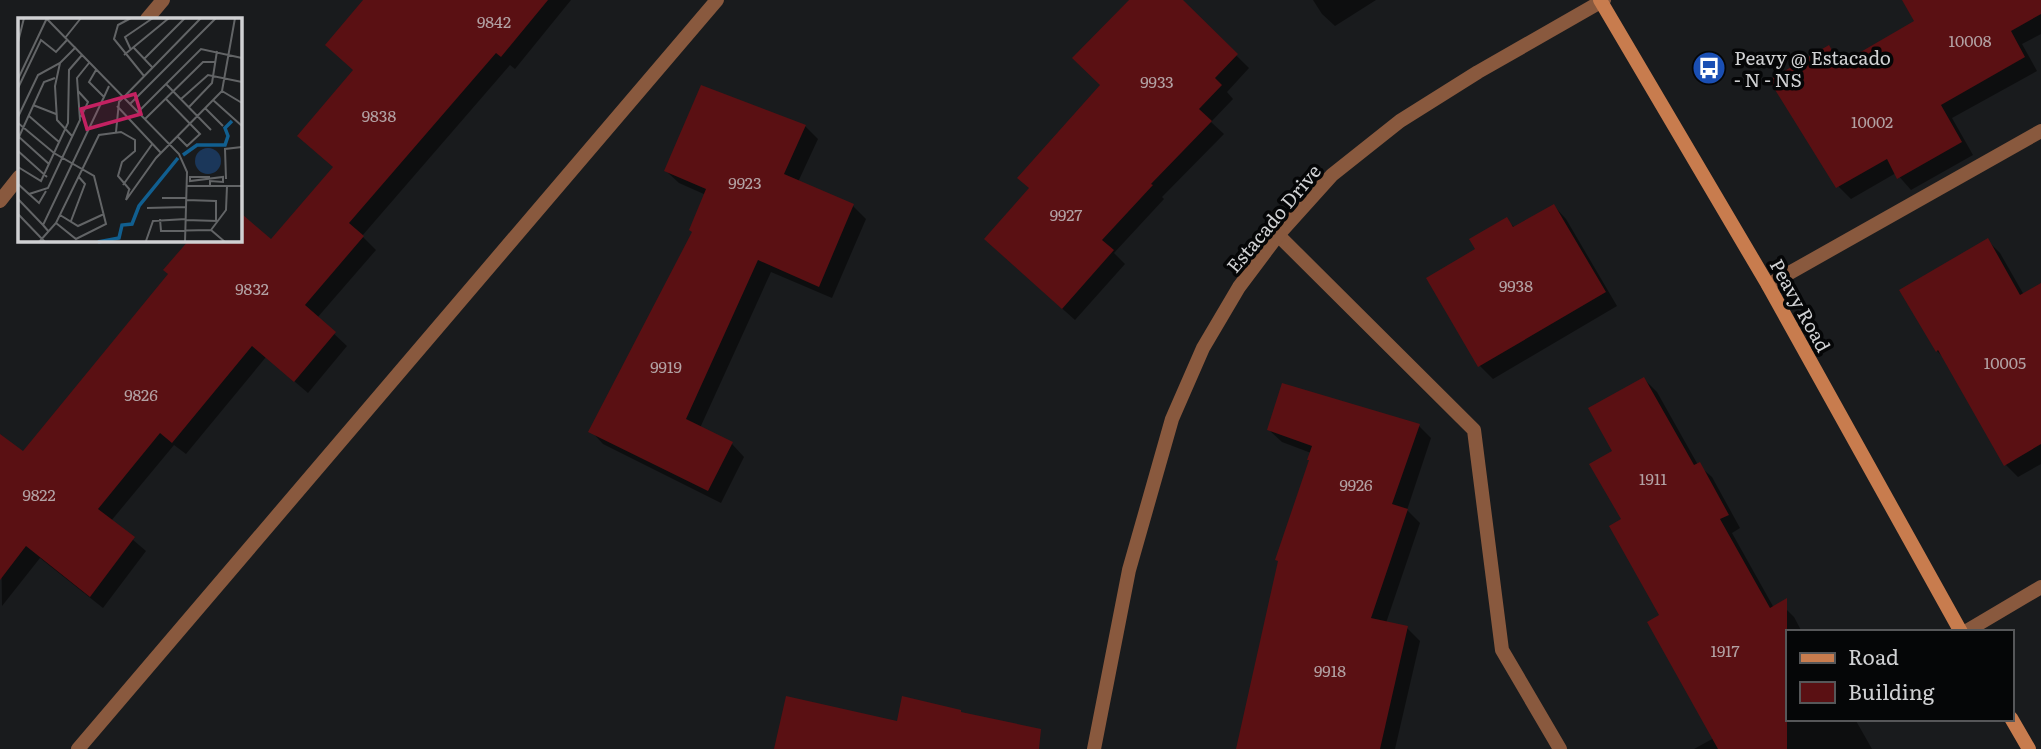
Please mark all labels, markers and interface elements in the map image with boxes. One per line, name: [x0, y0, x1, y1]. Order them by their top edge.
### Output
house number: 9842: [477, 9, 511, 33]
inset map: [18, 18, 242, 242]
house number: 10008: [1948, 28, 1992, 52]
place label: Peavy @ Estacado - N - NS: [1734, 43, 1891, 93]
bus stop icon: Peavy @ Estacado - N - NS: [1690, 49, 1728, 87]
house number: 9933: [1140, 69, 1174, 93]
house number: 9838: [362, 103, 397, 127]
house number: 10002: [1851, 109, 1893, 133]
street label: Estacado Drive: [1219, 158, 1327, 278]
house number: 9923: [728, 170, 762, 194]
house number: 9927: [1050, 202, 1082, 226]
street label: Peavy Road: [1764, 253, 1838, 357]
house number: 9938: [1499, 273, 1533, 297]
house number: 9832: [235, 276, 269, 300]
house number: 10005: [1984, 350, 2026, 374]
house number: 9919: [650, 354, 682, 378]
house number: 9826: [124, 382, 158, 406]
house number: 1911: [1639, 466, 1667, 490]
house number: 9926: [1339, 472, 1373, 496]
house number: 9822: [22, 482, 56, 506]
legend: [1786, 630, 2013, 721]
house number: 1917: [1710, 638, 1740, 662]
text: Road: [1848, 640, 1899, 671]
house number: 9918: [1314, 658, 1346, 682]
text: Building: [1848, 675, 1935, 706]

